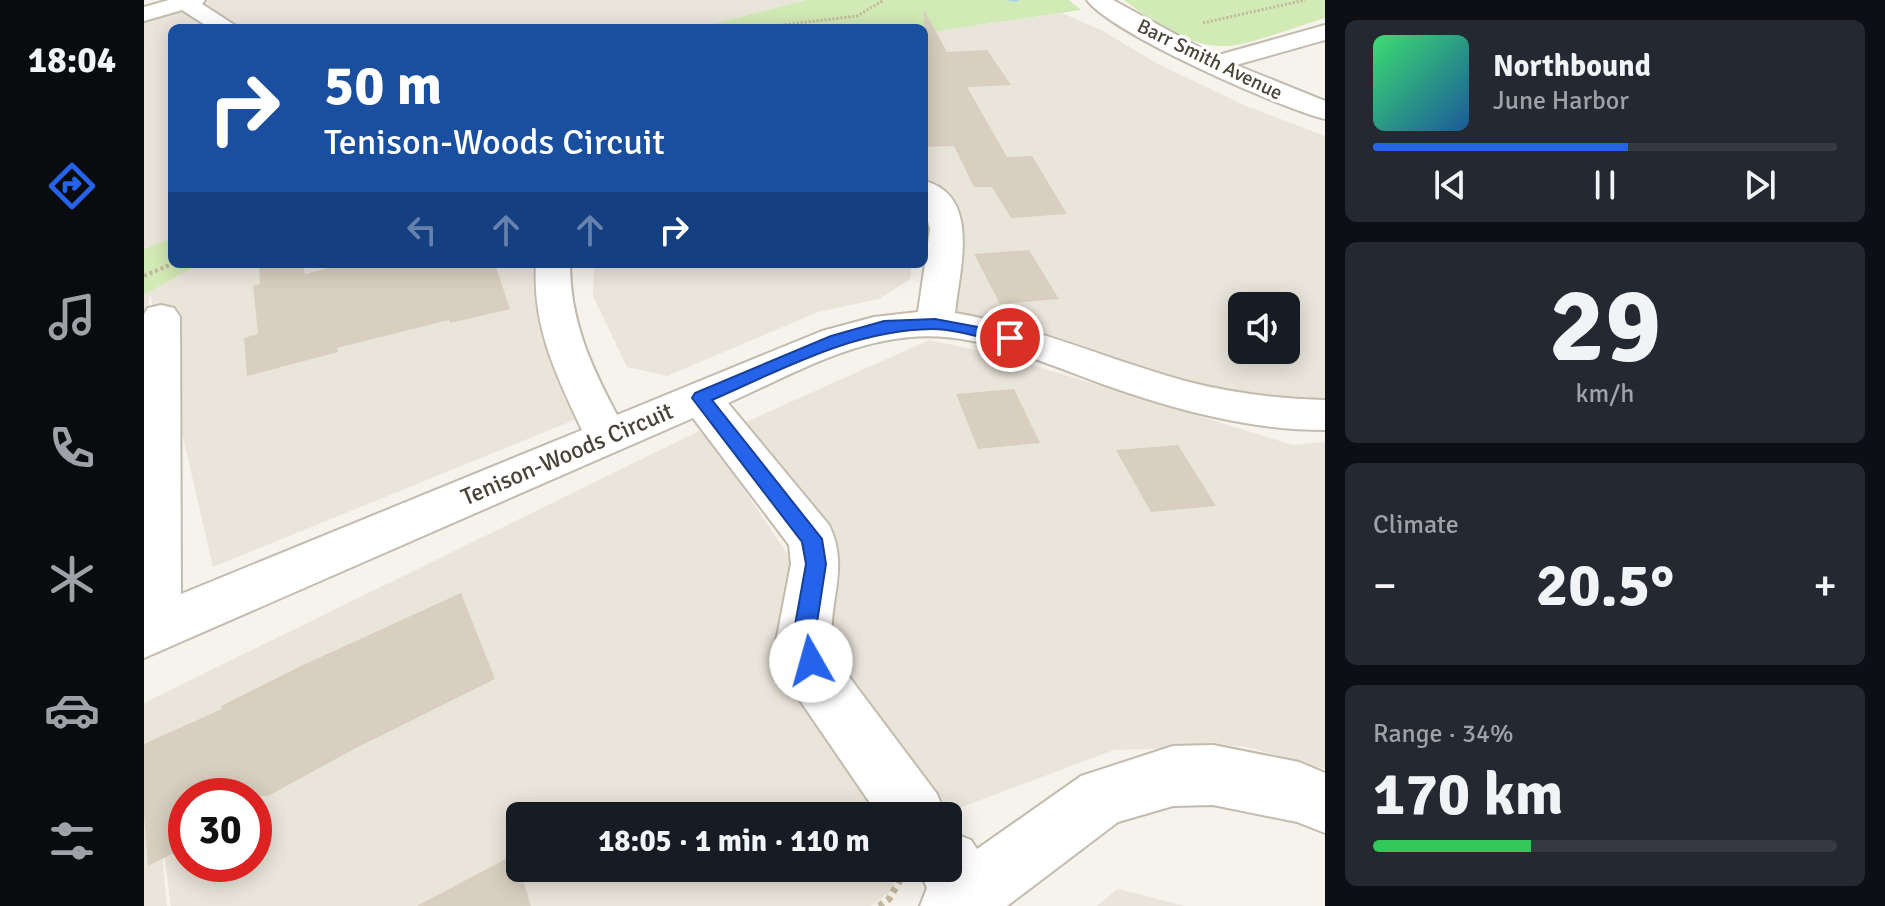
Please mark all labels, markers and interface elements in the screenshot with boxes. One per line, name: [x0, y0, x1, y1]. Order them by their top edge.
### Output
street label: Barr Smith Avenue: [1133, 13, 1287, 105]
text: 18:04: [28, 38, 116, 83]
text: Northbound: [1493, 48, 1651, 85]
text: 50 m: [324, 51, 442, 120]
icon: right: [192, 56, 296, 160]
text: June Harbor: [1493, 85, 1629, 117]
text: Tenison-Woods Circuit: [324, 120, 665, 165]
icon: directions: [44, 158, 100, 214]
icon: previous: [1428, 163, 1472, 207]
icon: pause: [1583, 163, 1627, 207]
icon: next: [1738, 163, 1782, 207]
icon: left: [400, 208, 444, 252]
icon: ahead: [484, 208, 528, 252]
icon: ahead: [568, 208, 612, 252]
icon: right: [652, 208, 696, 252]
text: 29: [1549, 262, 1661, 390]
icon: music: [44, 289, 100, 345]
map controls: [1228, 292, 1300, 364]
button: sound: [1228, 292, 1300, 364]
pin: [976, 304, 1044, 372]
icon: arrive: [988, 316, 1032, 360]
text: km/h: [1576, 378, 1634, 410]
street label: Tenison-Woods Circuit: [457, 396, 677, 512]
icon: phone: [44, 420, 100, 476]
text: Climate: [1373, 509, 1459, 541]
text: 20.5°: [1536, 549, 1674, 623]
icon: climate: [44, 551, 100, 607]
text: −: [1373, 559, 1397, 613]
text: +: [1813, 559, 1837, 613]
position arrow: [769, 619, 853, 703]
icon: car: [44, 682, 100, 738]
text: Range · 34%: [1373, 718, 1514, 750]
text: 170 km: [1373, 758, 1563, 832]
speed limit sign: 30: [168, 778, 272, 882]
icon: filters: [44, 813, 100, 869]
text: 18:05 · 1 min · 110 m: [598, 823, 870, 860]

